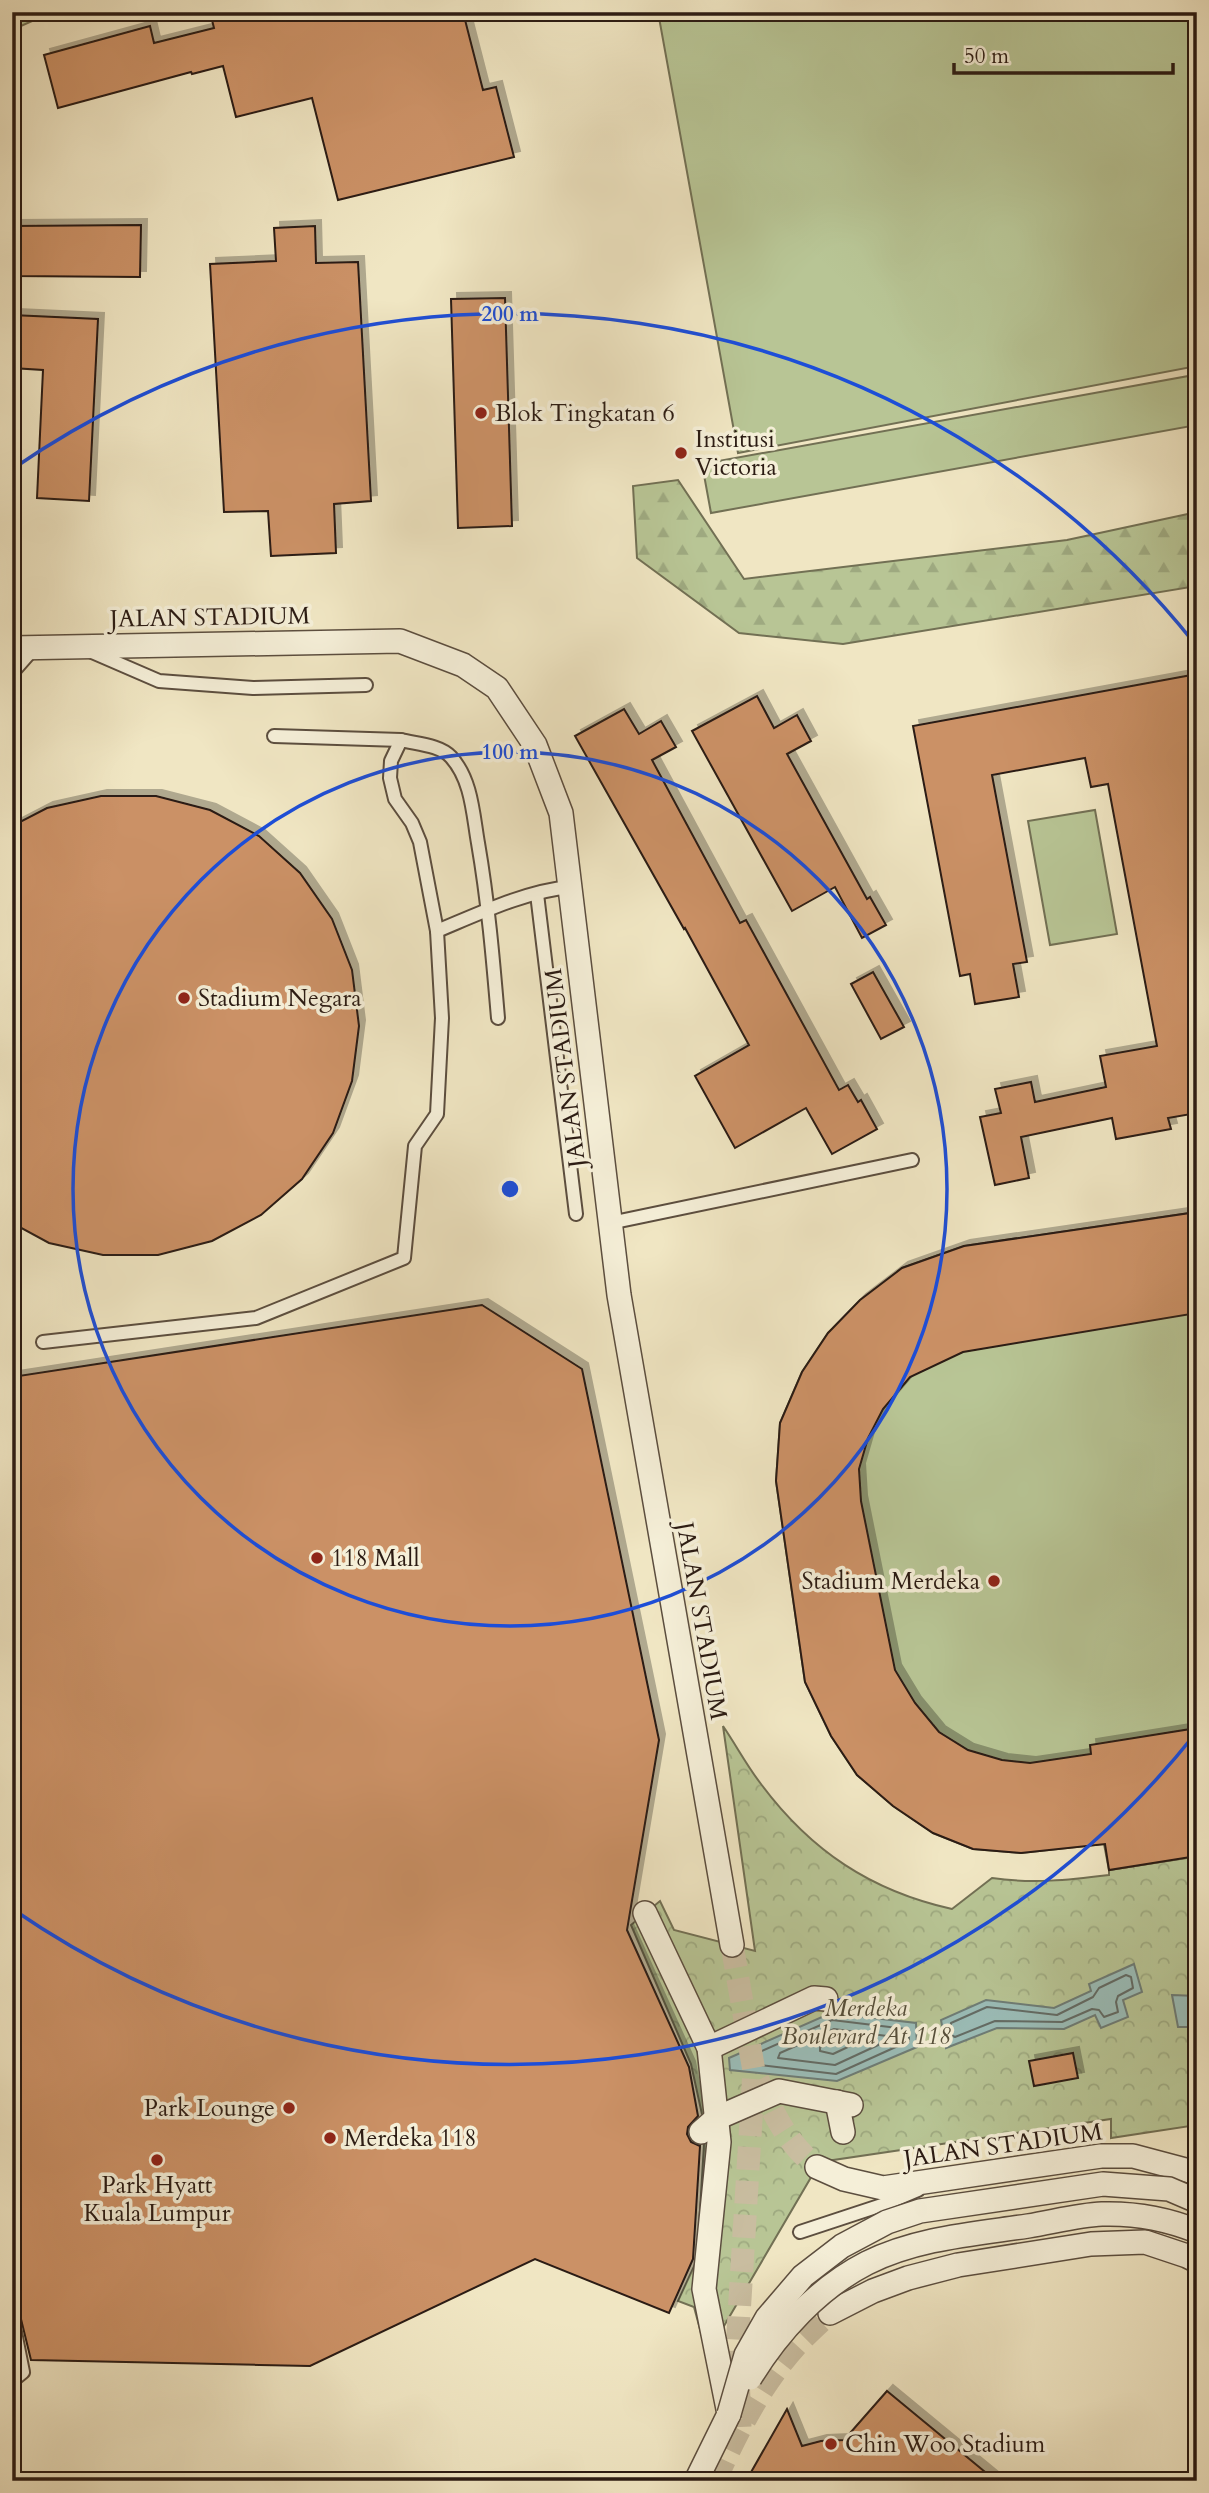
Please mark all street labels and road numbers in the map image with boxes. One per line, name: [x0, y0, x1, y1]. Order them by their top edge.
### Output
street label: JALAN STADIUM: [107, 599, 311, 636]
street label: JALAN STADIUM: [537, 966, 594, 1172]
street label: JALAN STADIUM: [667, 1517, 735, 1723]
street label: JALAN STADIUM: [899, 2115, 1105, 2176]

